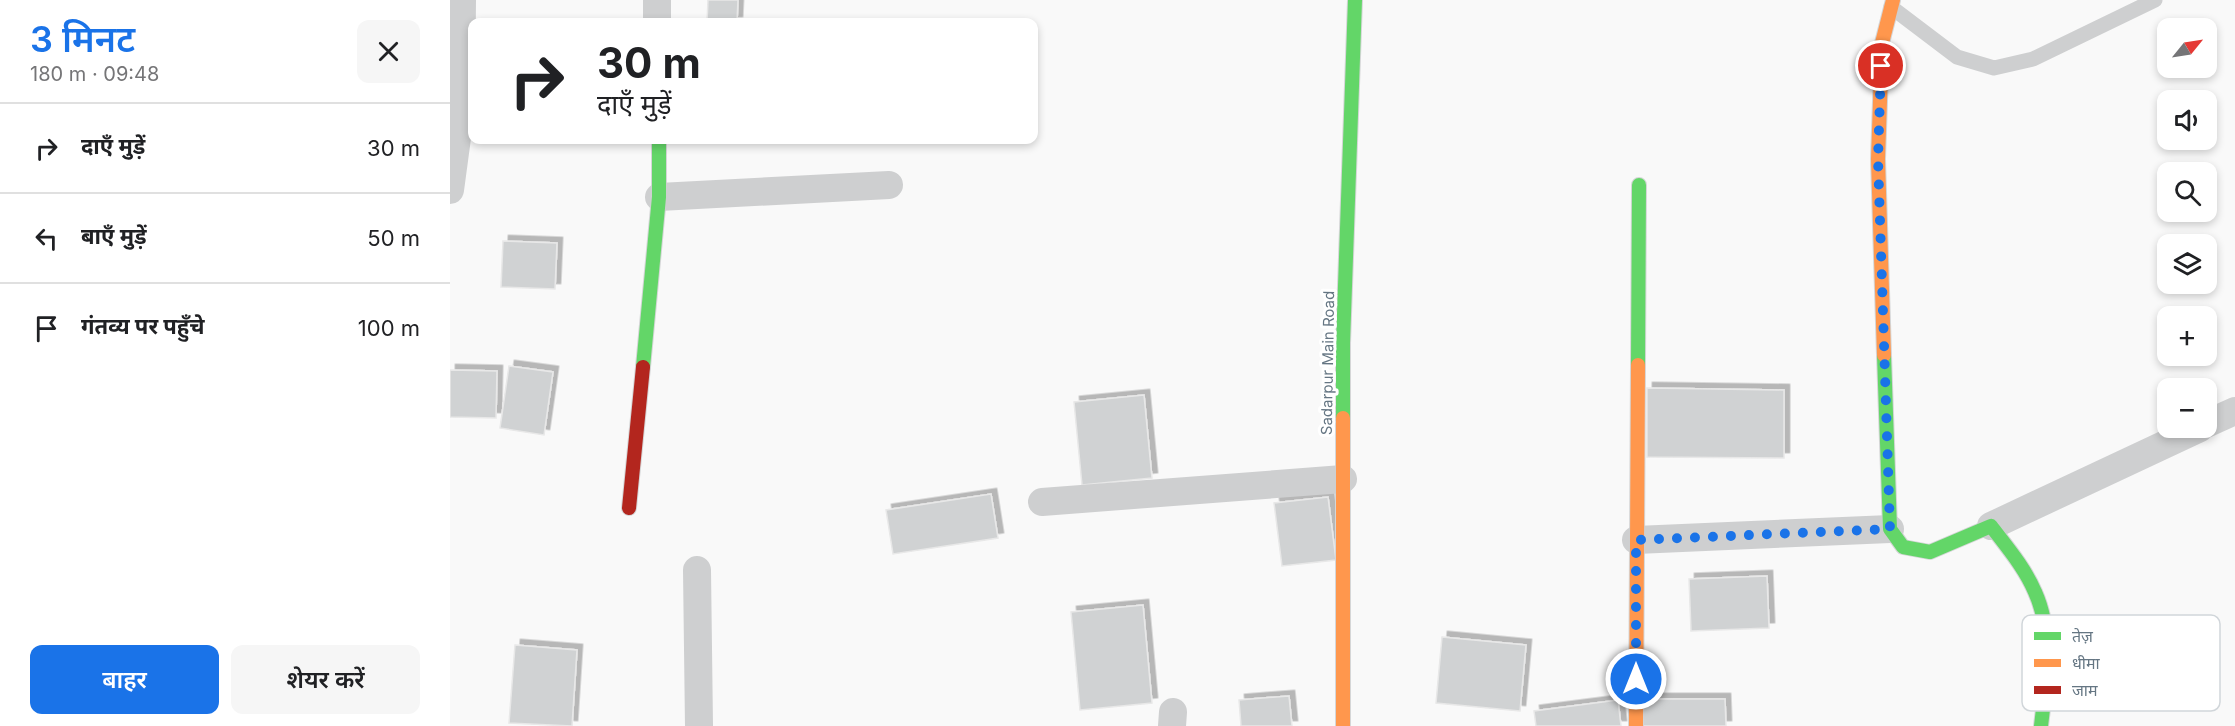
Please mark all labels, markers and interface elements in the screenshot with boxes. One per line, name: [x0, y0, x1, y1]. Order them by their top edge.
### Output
text: 3 मिनट: [30, 17, 135, 61]
north arrow: [2157, 18, 2217, 78]
map controls: [2157, 18, 2217, 438]
button: close: [357, 20, 420, 83]
text: 30 m: [597, 37, 701, 88]
pin: [1855, 40, 1906, 91]
icon: right: [498, 42, 576, 120]
icon: arrive: [1864, 49, 1897, 82]
text: 180 m · 09:48: [30, 62, 159, 86]
text: दाएँ मुड़ें: [597, 88, 671, 121]
button: sound: [2157, 90, 2217, 150]
icon: right: [30, 132, 63, 165]
text: दाएँ मुड़ें: [81, 133, 145, 159]
text: 30 m: [367, 135, 420, 161]
button: search: [2157, 162, 2217, 222]
icon: left: [30, 222, 63, 255]
text: बाएँ मुड़ें: [81, 223, 147, 249]
text: 50 m: [367, 225, 420, 251]
button: layers: [2157, 234, 2217, 294]
street label: Sadarpur Main Road: [1317, 291, 1338, 435]
button: +: [2157, 306, 2217, 366]
icon: arrive: [30, 312, 63, 345]
text: गंतव्य पर पहुँचे: [81, 313, 205, 339]
text: 100 m: [358, 315, 420, 341]
button: −: [2157, 378, 2217, 438]
legend: [2022, 615, 2220, 711]
text: तेज़: [2072, 626, 2094, 646]
button: बाहर: [30, 645, 219, 714]
button: शेयर करें: [231, 645, 420, 714]
position arrow: [1604, 647, 1668, 711]
text: धीमा: [2072, 653, 2101, 673]
text: जाम: [2072, 680, 2098, 700]

